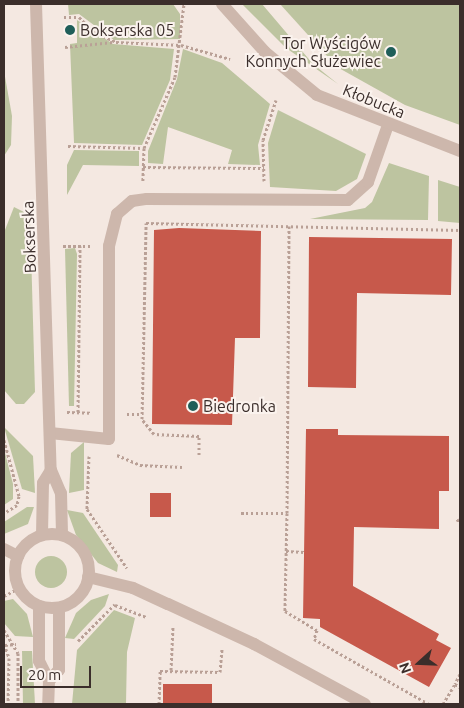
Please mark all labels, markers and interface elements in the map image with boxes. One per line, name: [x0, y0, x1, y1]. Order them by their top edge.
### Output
place label: Bokserska 05: [80, 20, 174, 40]
marker: Bokserska 05: [64, 24, 76, 36]
place label: Tor Wyścigów Konnych Służewiec: [246, 33, 381, 71]
marker: Tor Wyścigów Konnych Służewiec: [385, 46, 397, 58]
street label: Kłobucka: [340, 80, 408, 122]
street label: Bokserska: [18, 200, 40, 274]
place label: Biedronka: [203, 396, 276, 416]
marker: Biedronka: [187, 400, 199, 412]
north arrow: [394, 638, 444, 688]
scale bar: [22, 656, 94, 688]
text: N: [396, 660, 414, 676]
text: 20 m: [28, 666, 61, 683]

